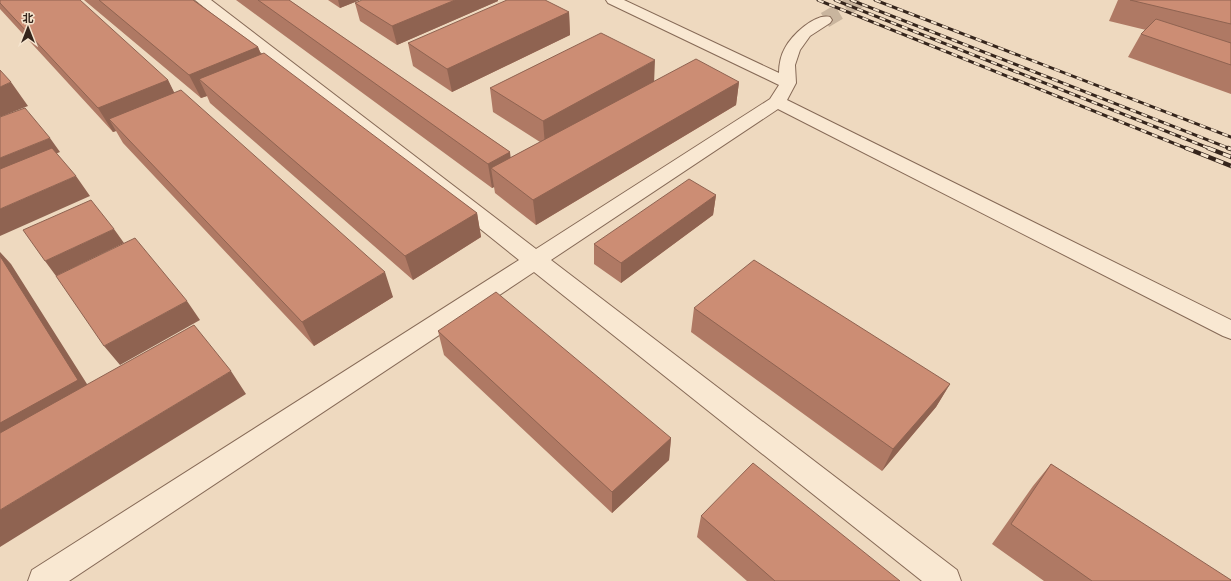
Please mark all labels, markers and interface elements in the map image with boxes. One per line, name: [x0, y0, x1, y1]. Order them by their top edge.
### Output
north arrow: [8, 8, 48, 48]
text: 北: [23, 9, 34, 25]

